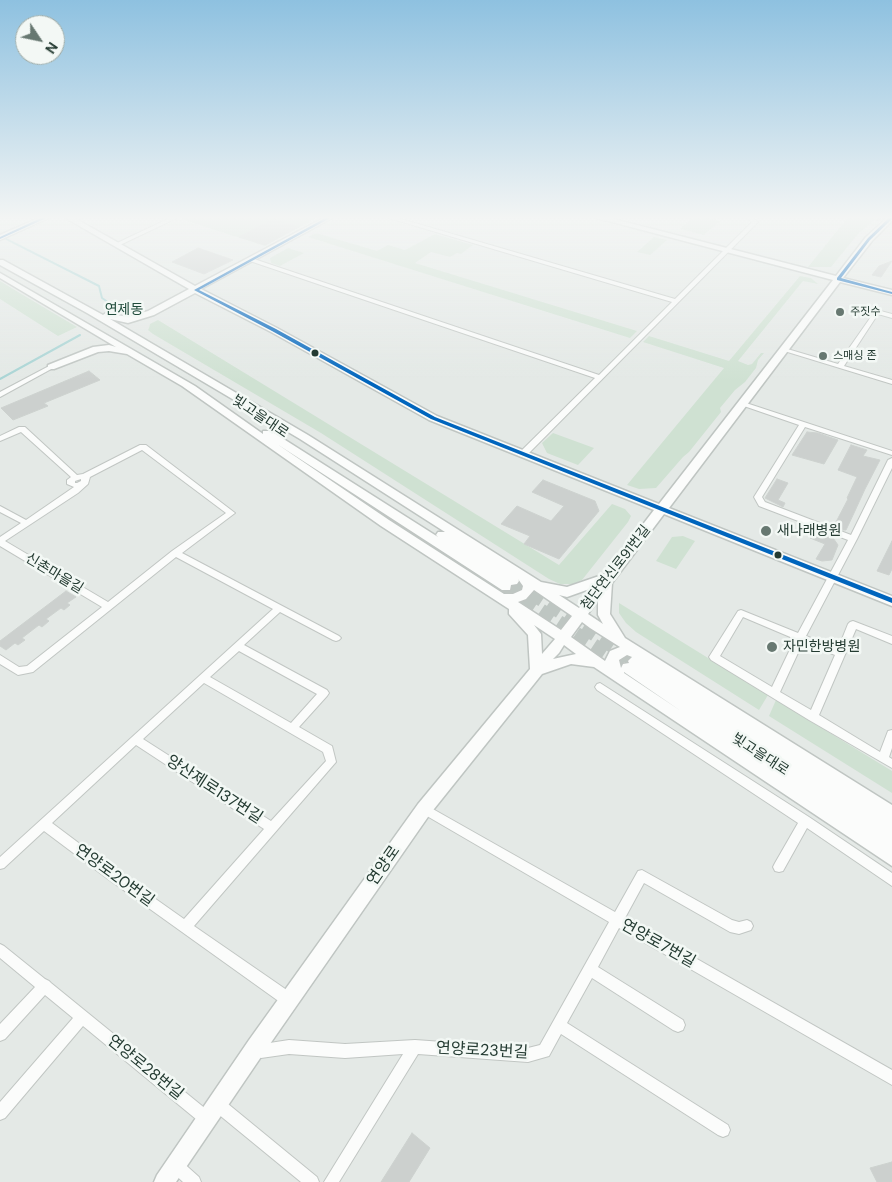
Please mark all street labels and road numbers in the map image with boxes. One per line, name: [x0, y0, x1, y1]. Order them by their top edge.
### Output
street label: 빛고을대로: [229, 392, 291, 442]
street label: 첨단연신로91번길: [578, 522, 654, 614]
street label: 신촌마을길: [22, 550, 86, 598]
street label: 빛고을대로: [728, 730, 792, 780]
street label: 양산제로137번길: [162, 752, 266, 828]
street label: 연양로20번길: [70, 841, 158, 911]
street label: 연양로: [363, 842, 405, 890]
street label: 연양로7번길: [617, 916, 699, 972]
street label: 연양로28번길: [103, 1032, 187, 1104]
street label: 연양로23번길: [435, 1039, 529, 1063]

